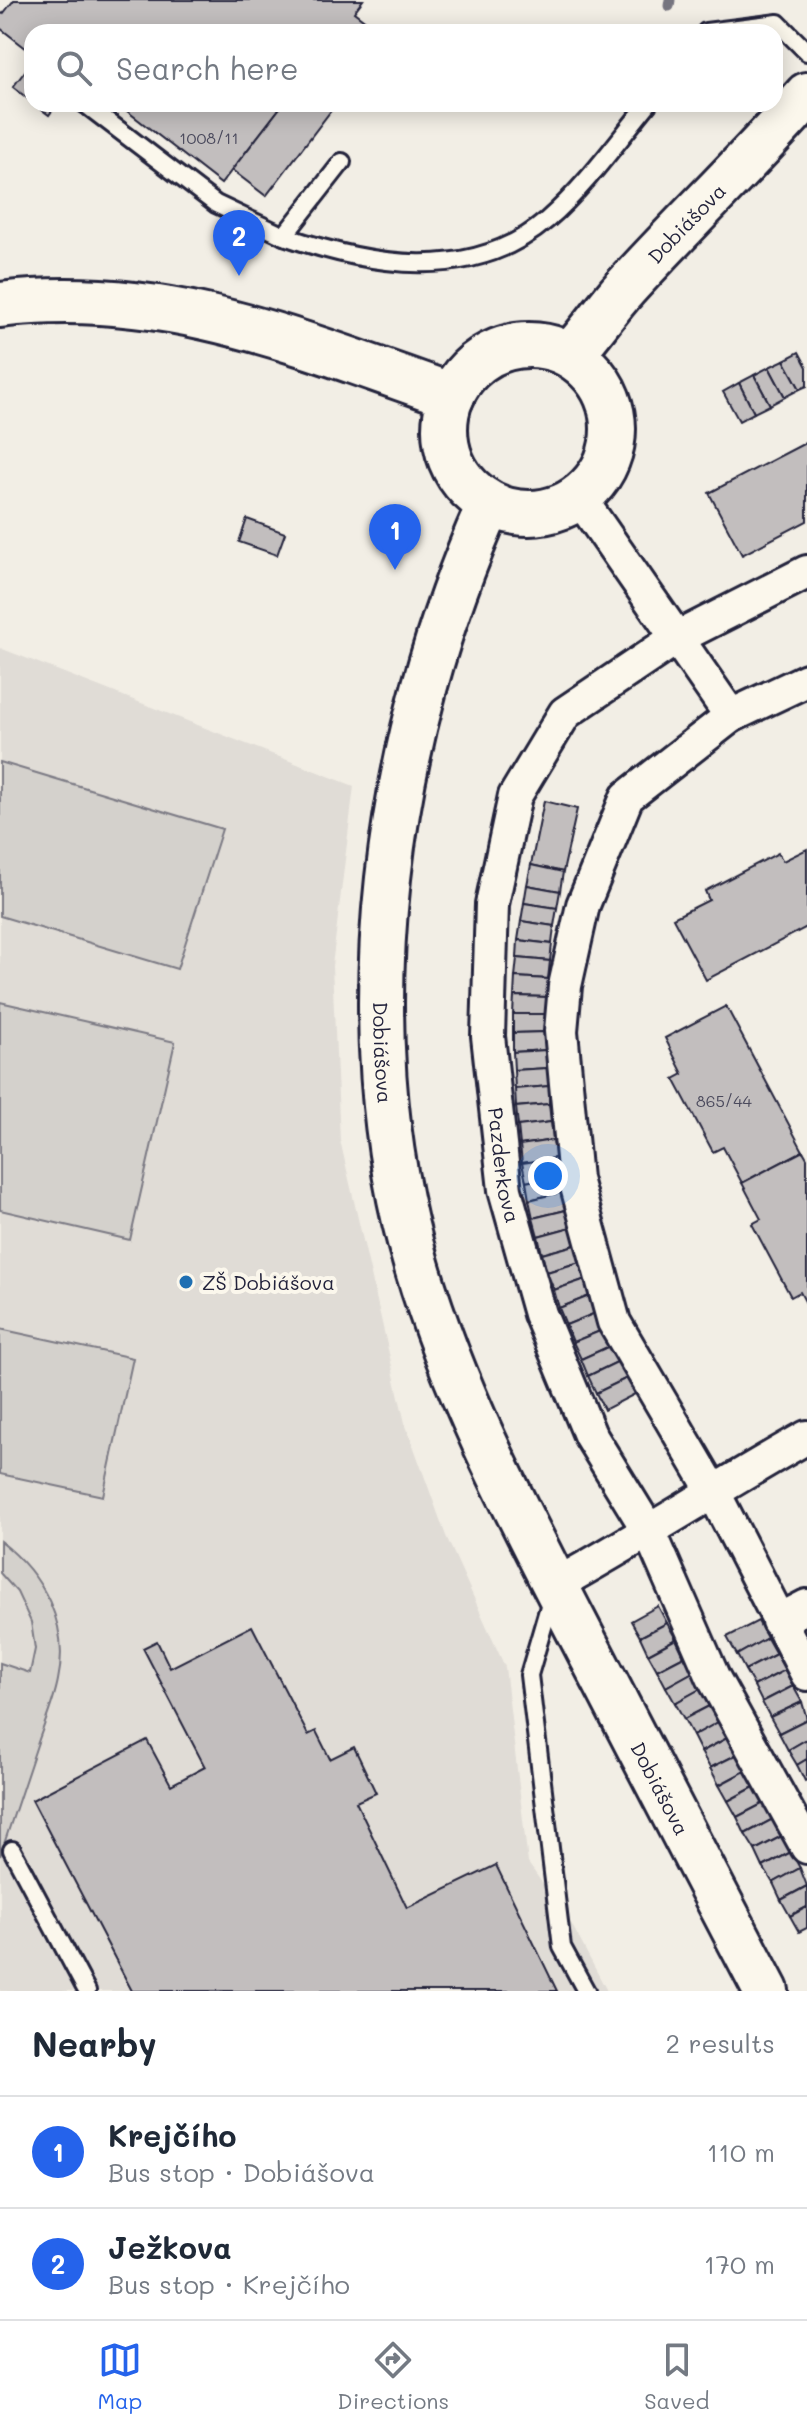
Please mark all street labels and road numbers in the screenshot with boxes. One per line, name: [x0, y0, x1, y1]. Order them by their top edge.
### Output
street label: Dobiášova: [642, 177, 731, 269]
street label: Dobiášova: [368, 1002, 399, 1104]
street label: Pazderkova: [483, 1106, 527, 1226]
street label: Dobiášova: [625, 1737, 695, 1839]

